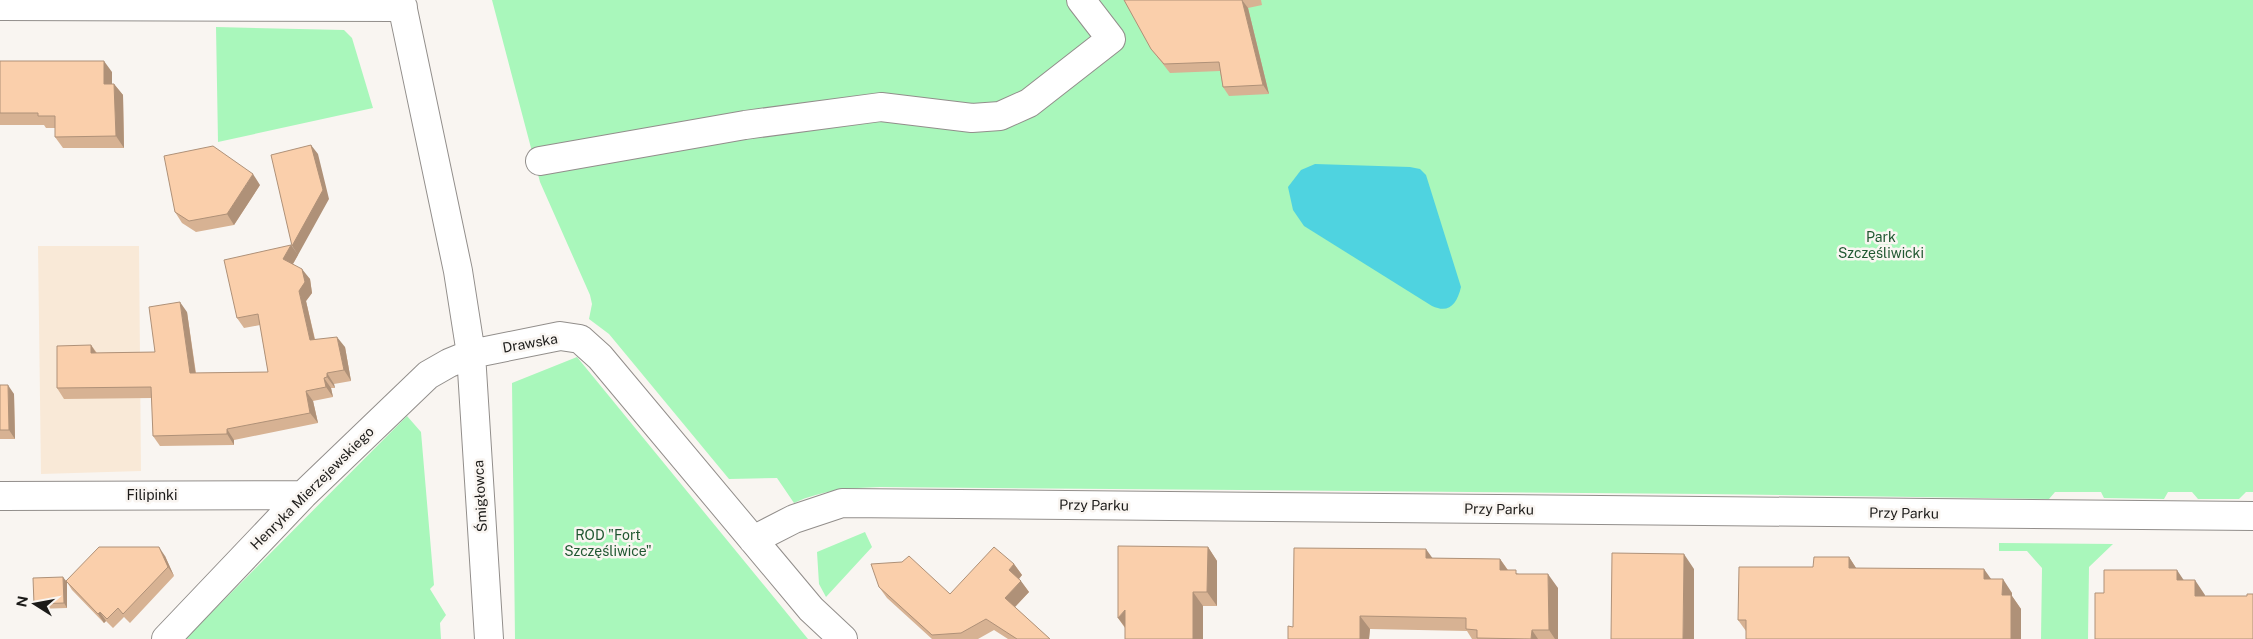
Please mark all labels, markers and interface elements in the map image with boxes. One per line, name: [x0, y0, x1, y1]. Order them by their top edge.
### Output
park label: Park Szczęśliwicki: [1838, 229, 1924, 261]
street label: Drawska: [501, 330, 559, 356]
street label: Henryka Mierzejewskiego: [247, 423, 377, 553]
street label: Śmigłowca: [468, 460, 490, 533]
street label: Filipinki: [127, 487, 177, 503]
street label: Przy Parku: [1059, 496, 1129, 514]
street label: Przy Parku: [1464, 500, 1534, 518]
street label: Przy Parku: [1869, 504, 1939, 522]
park label: ROD "Fort Szczęśliwice": [564, 527, 652, 559]
north arrow: [10, 579, 60, 629]
text: N: [13, 595, 31, 608]

